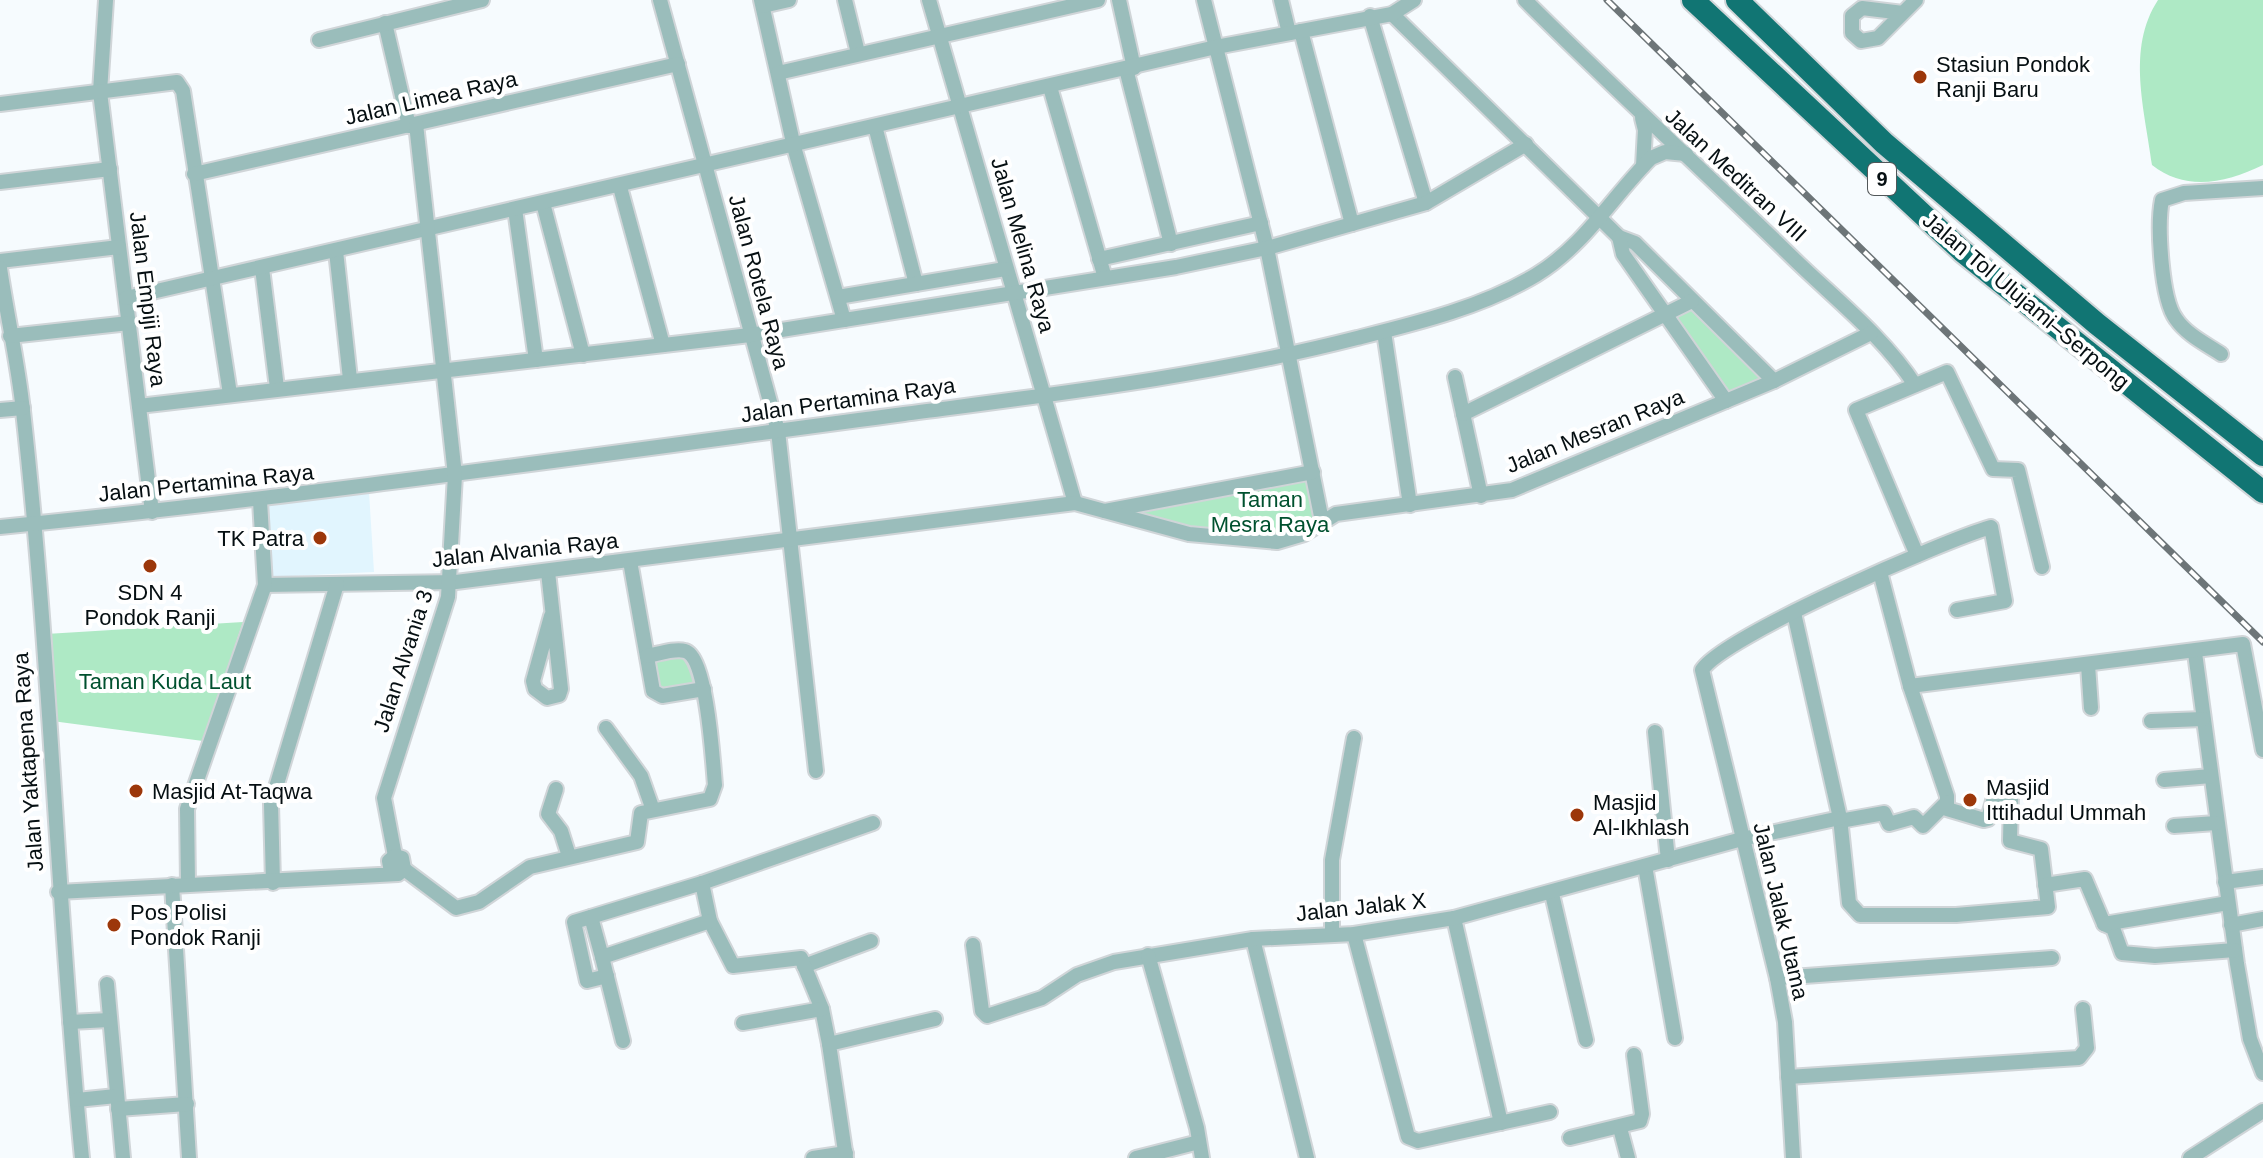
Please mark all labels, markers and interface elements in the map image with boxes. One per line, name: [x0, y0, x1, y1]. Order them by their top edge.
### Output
place label: Stasiun Pondok Ranji Baru: [1936, 52, 2091, 102]
street label: Jalan Limea Raya: [342, 66, 520, 130]
marker: Stasiun Pondok Ranji Baru: [1911, 68, 1929, 86]
street label: Jalan Meditran VIII: [1660, 103, 1812, 247]
street label: Jalan Melina Raya: [986, 155, 1060, 336]
road number: 9: [1868, 163, 1896, 195]
street label: Jalan Rotela Raya: [724, 192, 795, 373]
street label: Jalan Tol Ulujami–Serpong: [1918, 207, 2134, 395]
street label: Jalan Empiji Raya: [125, 210, 171, 389]
street label: Jalan Pertamina Raya: [739, 372, 958, 427]
street label: Jalan Mesran Raya: [1502, 384, 1688, 478]
street label: Jalan Pertamina Raya: [97, 459, 316, 507]
park label: Taman Mesra Raya: [1211, 487, 1330, 537]
place label: TK Patra: [217, 526, 305, 551]
street label: Jalan Alvania Raya: [431, 528, 620, 572]
marker: TK Patra: [311, 529, 329, 547]
marker: SDN 4 Pondok Ranji: [141, 557, 159, 575]
place label: SDN 4 Pondok Ranji: [85, 580, 215, 630]
street label: Jalan Alvania 3: [368, 587, 438, 735]
street label: Jalan Yaktapena Raya: [8, 651, 48, 872]
park label: Taman Kuda Laut: [79, 669, 251, 694]
place label: Masjid Ittihadul Ummah: [1986, 775, 2146, 825]
place label: Masjid At-Taqwa: [152, 779, 313, 804]
marker: Masjid At-Taqwa: [127, 782, 145, 800]
place label: Masjid Al-Ikhlash: [1593, 790, 1690, 840]
marker: Masjid Ittihadul Ummah: [1961, 791, 1979, 809]
marker: Masjid Al-Ikhlash: [1568, 806, 1586, 824]
street label: Jalan Jalak Utama: [1748, 820, 1814, 1003]
street label: Jalan Jalak X: [1295, 888, 1428, 926]
place label: Pos Polisi Pondok Ranji: [130, 900, 261, 950]
marker: Pos Polisi Pondok Ranji: [105, 916, 123, 934]

